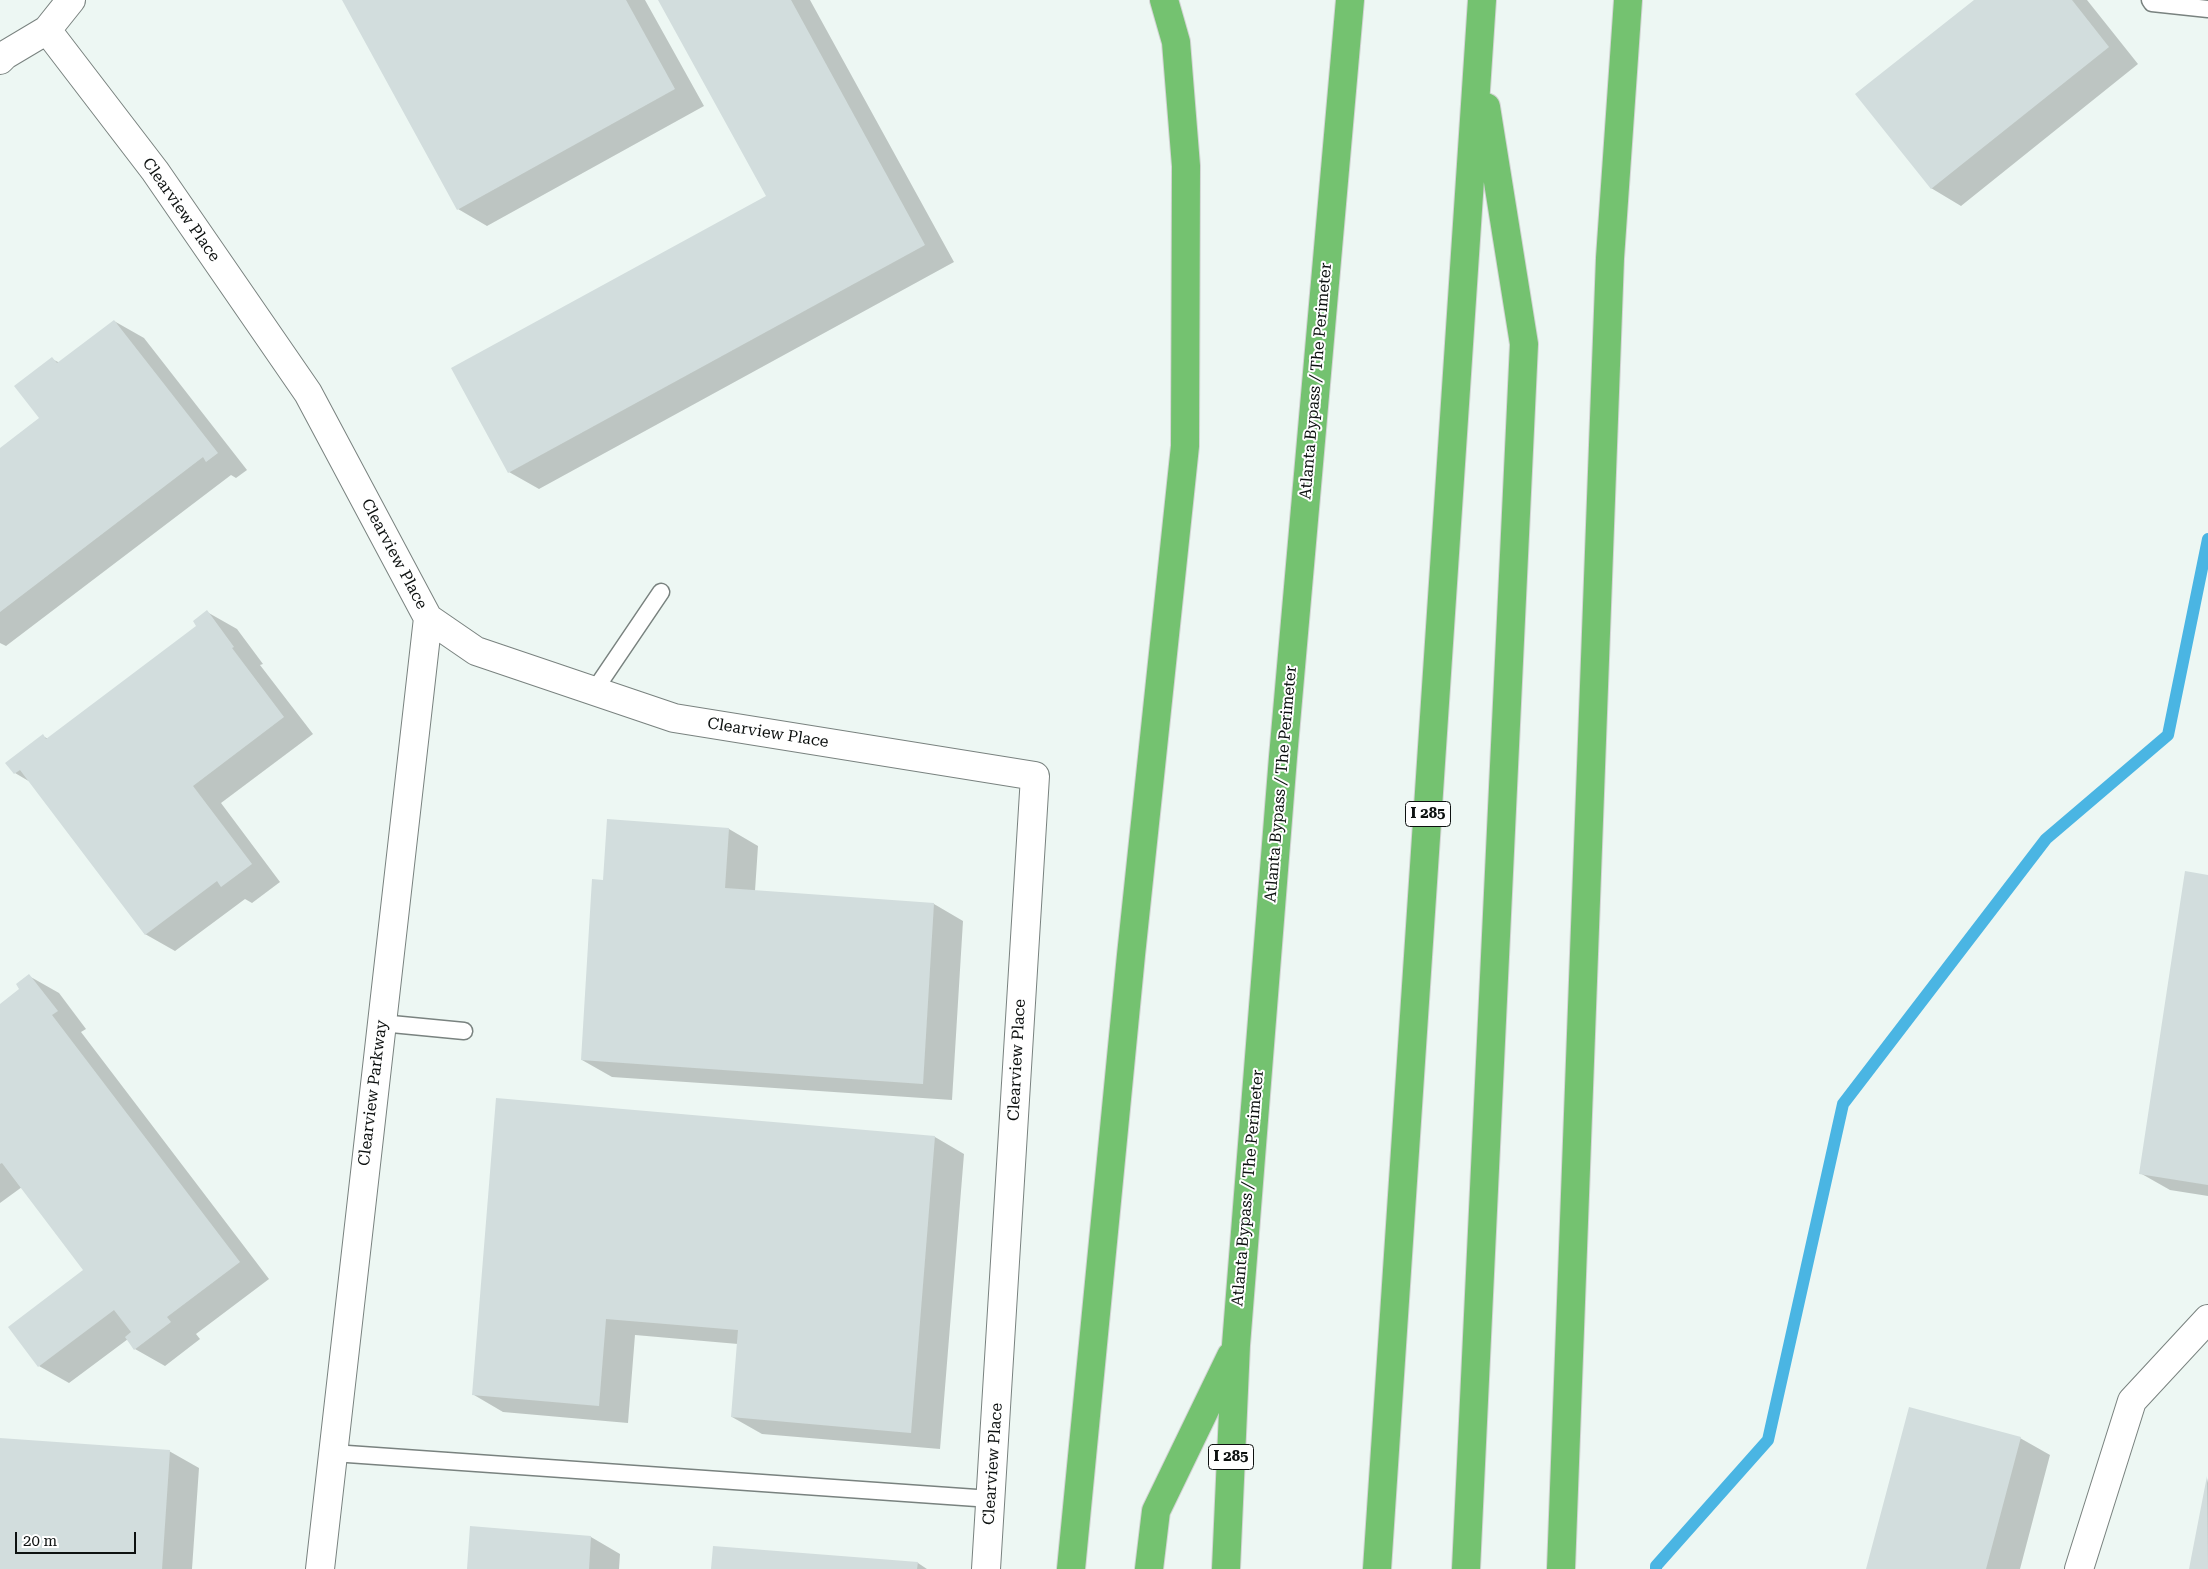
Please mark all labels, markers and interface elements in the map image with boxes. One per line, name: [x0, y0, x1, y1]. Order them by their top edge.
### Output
street label: Clearview Place: [138, 154, 224, 266]
street label: Atlanta Bypass / The Perimeter: [1296, 262, 1336, 500]
street label: Clearview Place: [357, 495, 431, 613]
street label: Atlanta Bypass / The Perimeter: [1261, 665, 1301, 903]
street label: Clearview Place: [706, 714, 830, 752]
road number: I 285: [1406, 802, 1450, 826]
street label: Clearview Place: [1004, 998, 1030, 1122]
street label: Clearview Parkway: [355, 1019, 391, 1167]
street label: Atlanta Bypass / The Perimeter: [1228, 1069, 1268, 1307]
street label: Clearview Place: [979, 1402, 1007, 1526]
road number: I 285: [1208, 1444, 1254, 1470]
scale bar: [18, 1522, 139, 1554]
text: 20 m: [23, 1532, 57, 1550]

